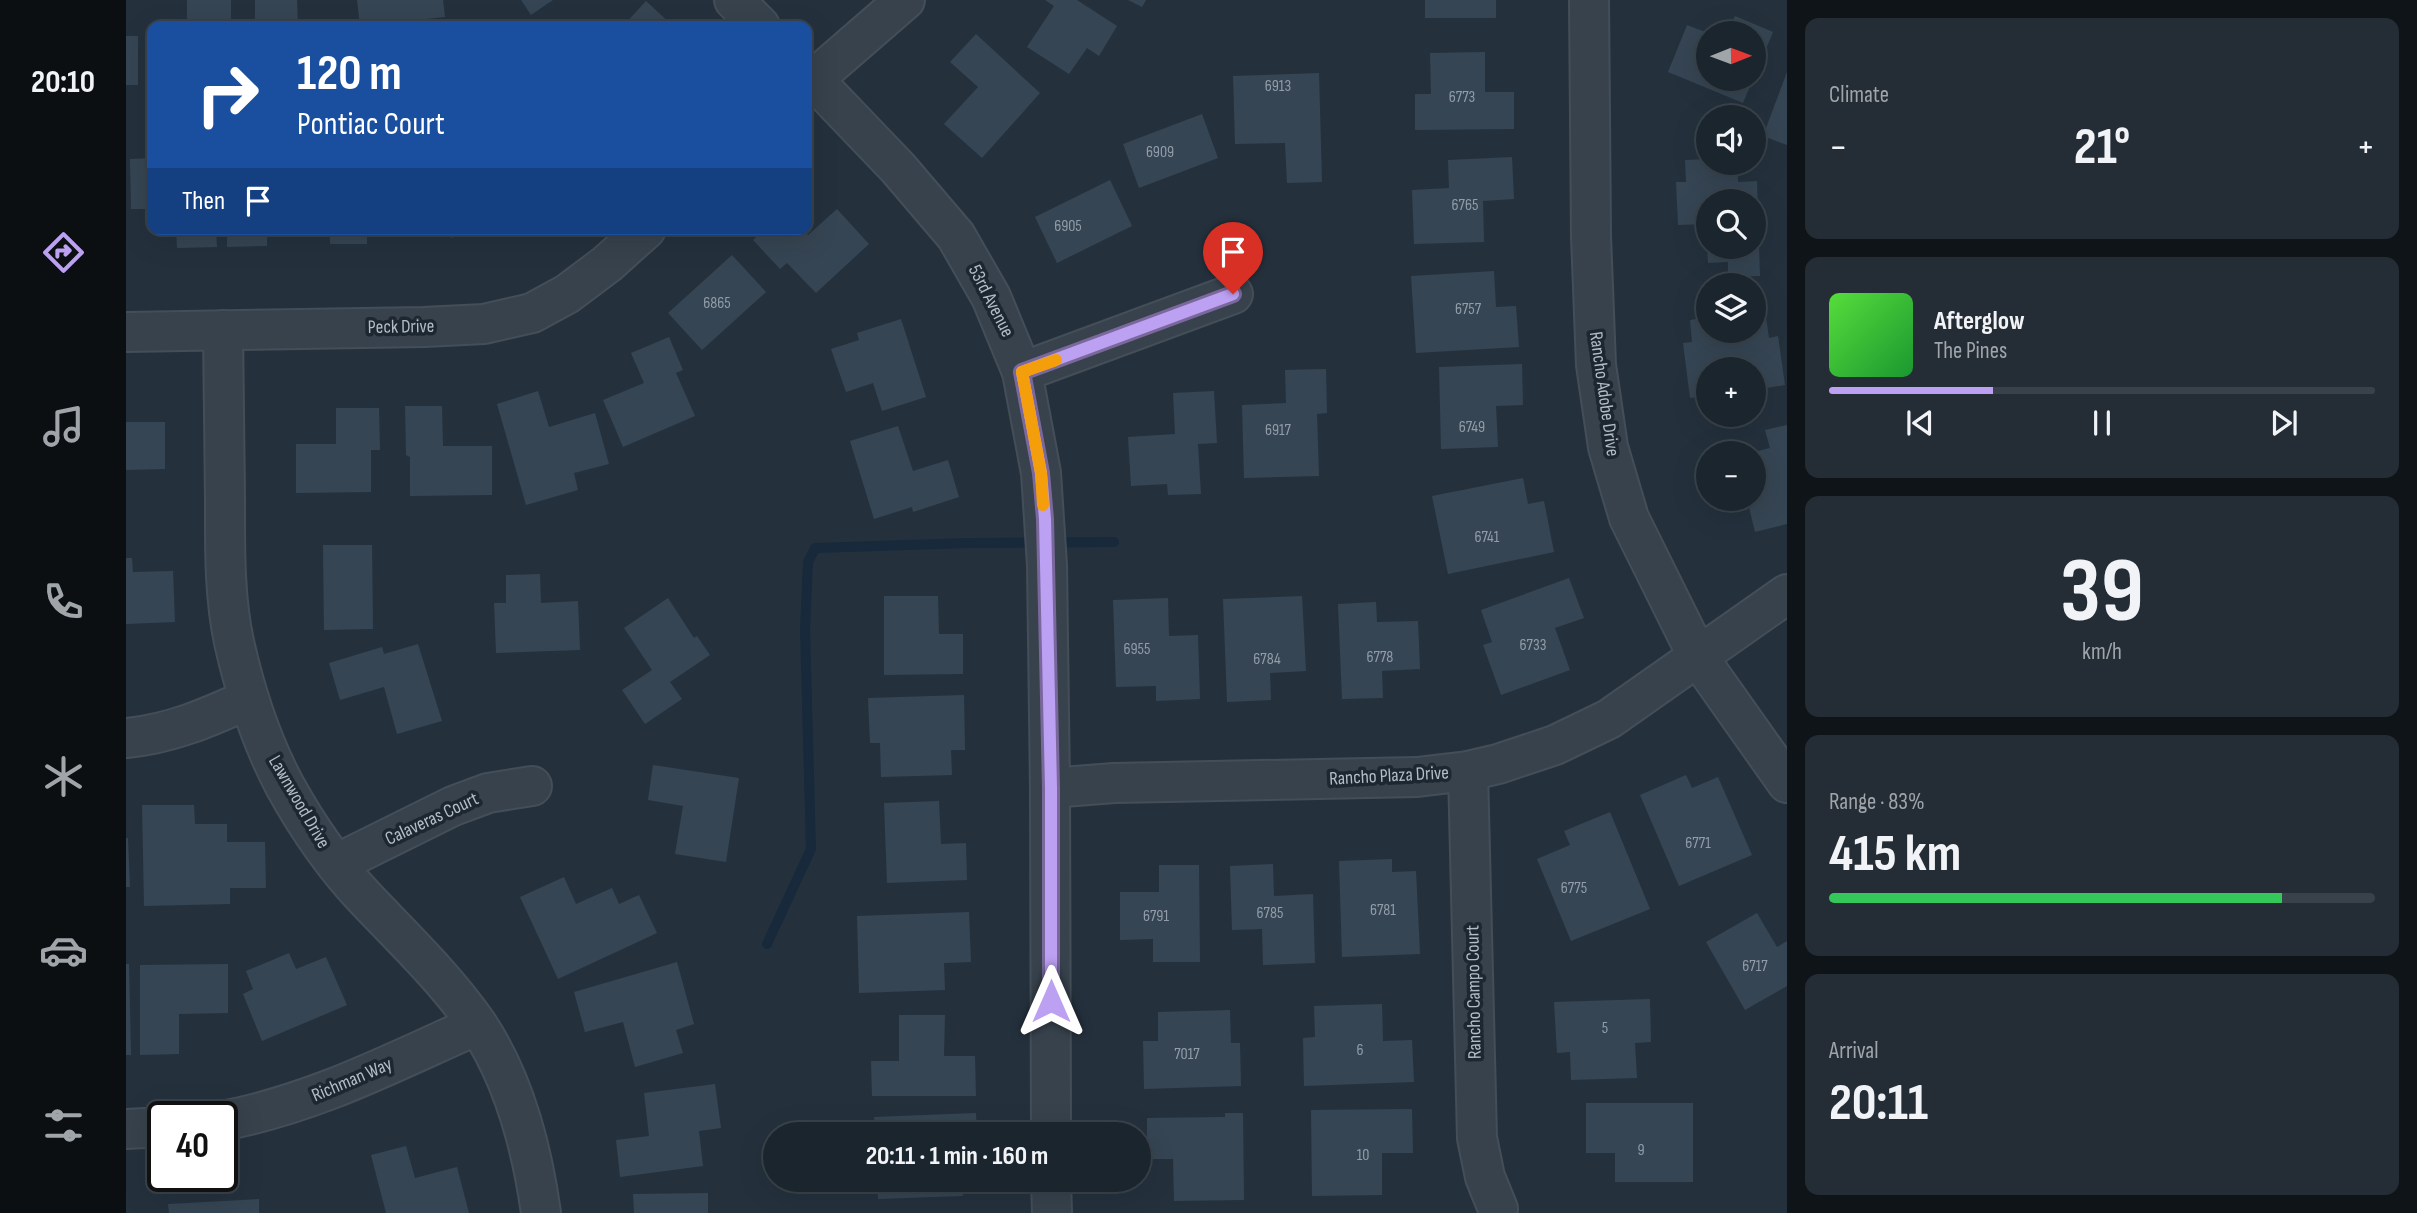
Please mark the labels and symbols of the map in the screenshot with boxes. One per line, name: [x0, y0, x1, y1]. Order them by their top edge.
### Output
north arrow: [1696, 21, 1766, 91]
house number: 6913: [1265, 77, 1291, 96]
house number: 6773: [1449, 88, 1475, 107]
house number: 6909: [1146, 143, 1174, 162]
house number: 6765: [1452, 196, 1478, 215]
house number: 6905: [1054, 217, 1082, 236]
pin: [1203, 222, 1263, 294]
street label: 53rd Avenue: [963, 261, 1019, 341]
house number: 6865: [703, 294, 731, 313]
house number: 6757: [1455, 300, 1482, 319]
street label: Peck Drive: [367, 315, 435, 339]
street label: Rancho Adobe Drive: [1584, 330, 1624, 458]
house number: 6749: [1459, 418, 1485, 437]
house number: 6917: [1265, 421, 1292, 440]
house number: 6741: [1475, 528, 1500, 547]
house number: 6733: [1520, 636, 1546, 655]
house number: 6955: [1124, 640, 1150, 659]
house number: 6778: [1367, 648, 1393, 667]
house number: 6784: [1253, 650, 1281, 669]
street label: Lawnwood Drive: [263, 751, 335, 853]
street label: Rancho Plaza Drive: [1329, 761, 1449, 791]
street label: Calaveras Court: [382, 787, 483, 851]
house number: 6771: [1685, 834, 1711, 853]
house number: 6775: [1561, 879, 1587, 898]
house number: 6781: [1370, 901, 1396, 920]
house number: 6785: [1257, 904, 1283, 923]
house number: 6791: [1143, 907, 1169, 926]
street label: Rancho Campo Court: [1461, 925, 1487, 1059]
house number: 6717: [1742, 957, 1768, 976]
position arrow: [1014, 964, 1088, 1038]
house number: 5: [1602, 1019, 1608, 1038]
house number: 6: [1356, 1041, 1364, 1060]
house number: 7017: [1174, 1045, 1200, 1064]
street label: Richman Way: [308, 1053, 396, 1107]
speed limit sign: 40: [147, 1101, 238, 1192]
house number: 9: [1637, 1141, 1645, 1160]
house number: 10: [1357, 1146, 1369, 1165]

